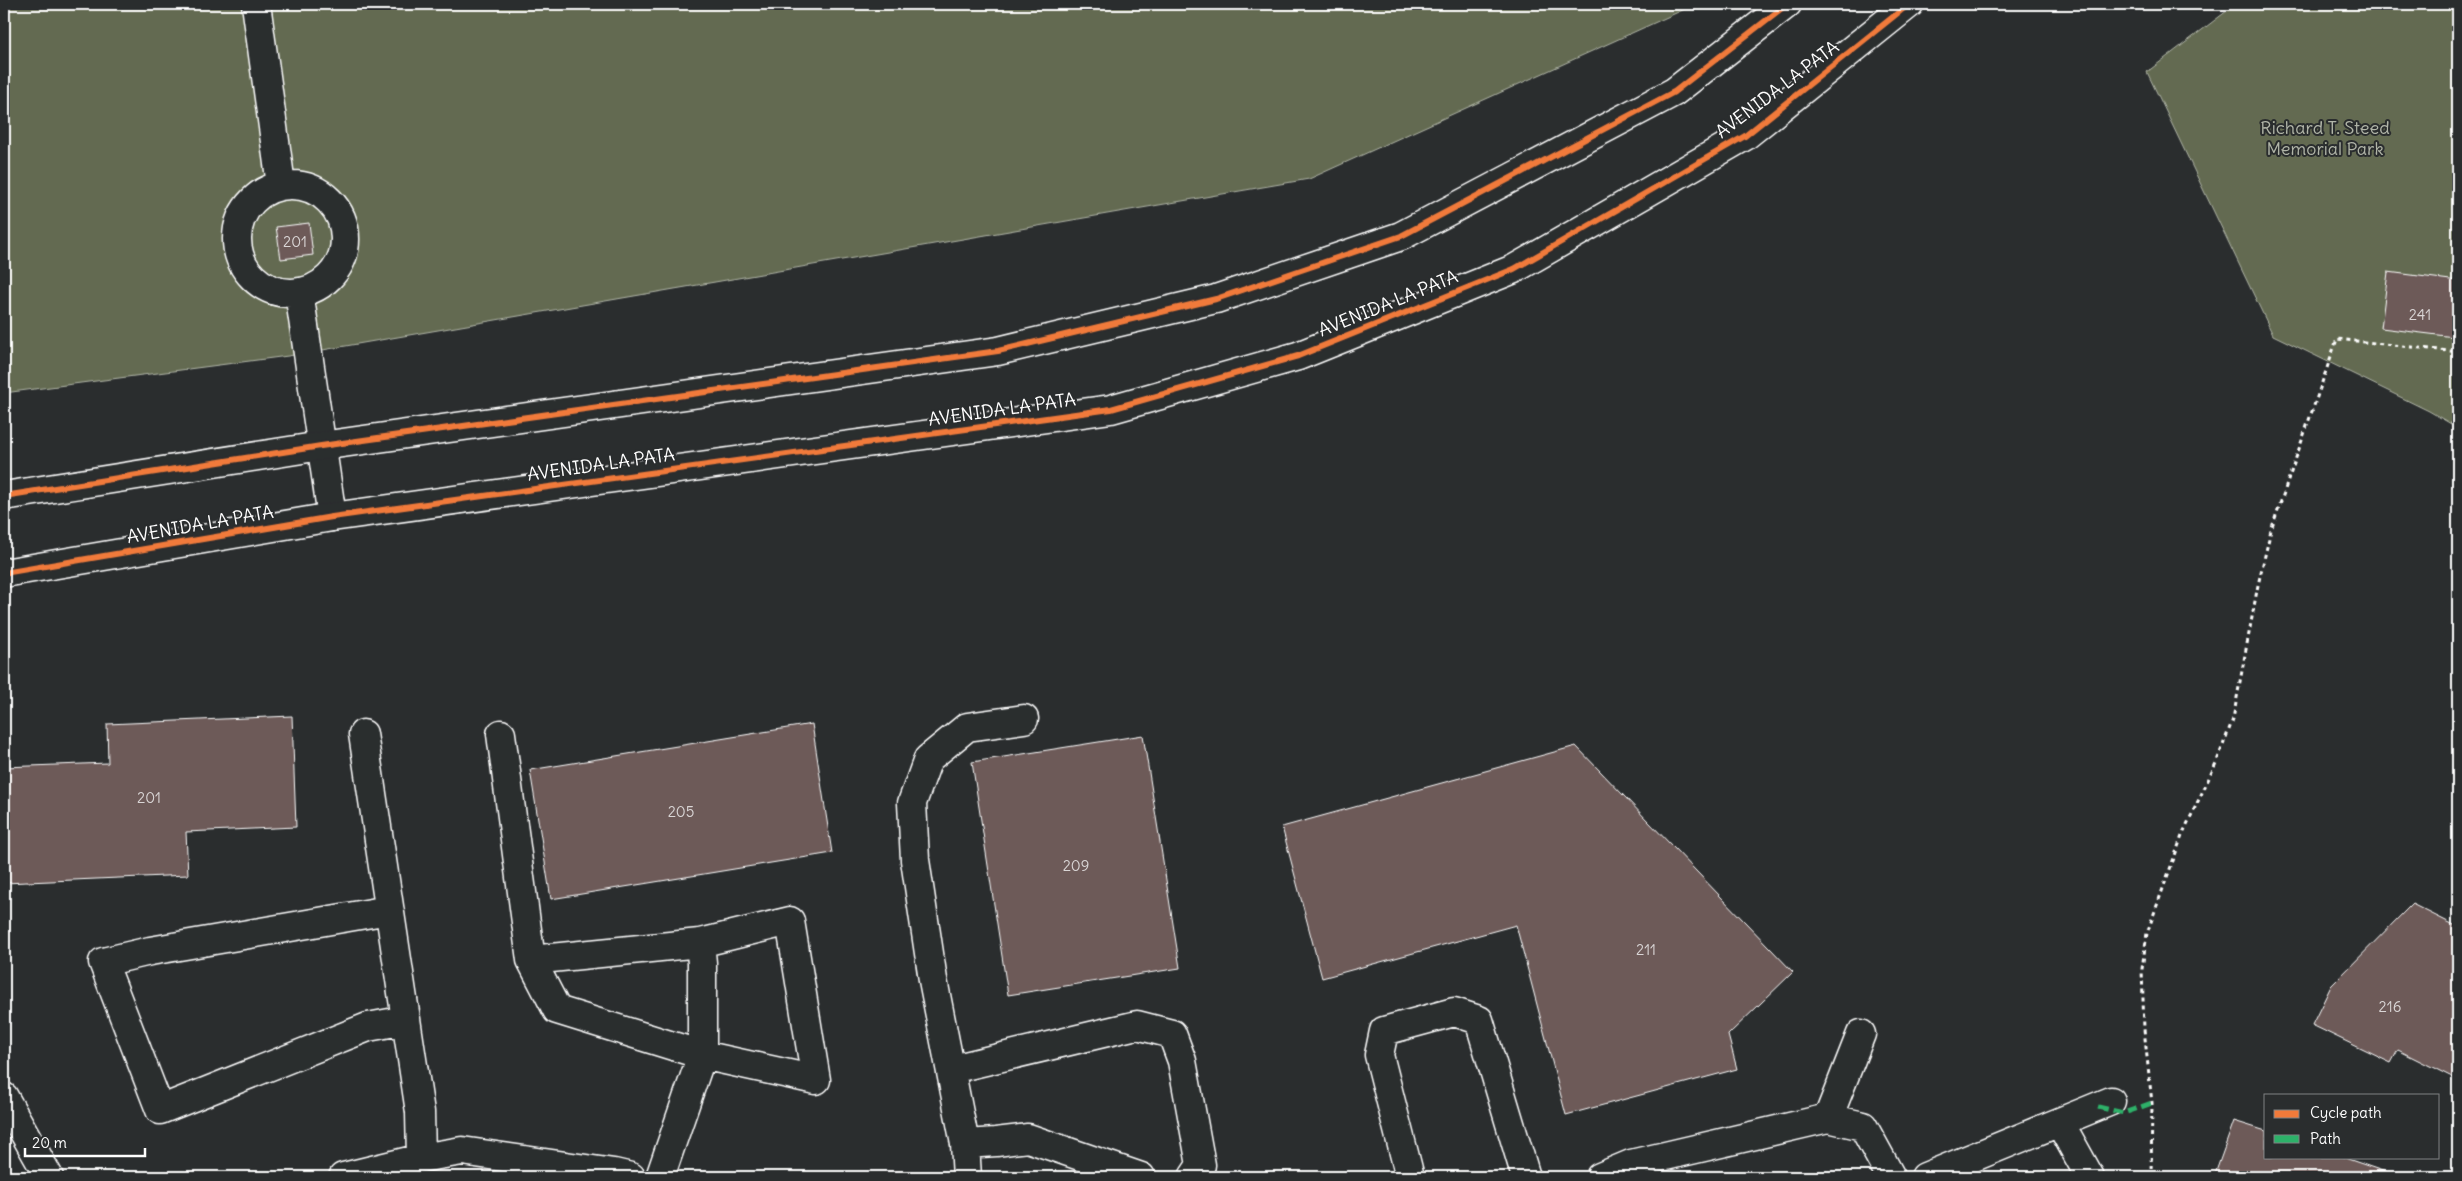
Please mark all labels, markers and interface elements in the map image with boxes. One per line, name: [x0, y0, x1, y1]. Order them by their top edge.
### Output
street label: AVENIDA LA PATA: [1711, 35, 1843, 143]
park label: Richard T. Steed Memorial Park: [2260, 116, 2390, 160]
house number: 201: [283, 232, 307, 251]
street label: AVENIDA LA PATA: [1315, 265, 1461, 341]
house number: 241: [2409, 305, 2431, 324]
street label: AVENIDA LA PATA: [927, 387, 1077, 431]
street label: AVENIDA LA PATA: [526, 442, 676, 486]
street label: AVENIDA LA PATA: [125, 500, 275, 548]
house number: 201: [137, 788, 161, 807]
house number: 205: [668, 802, 694, 821]
house number: 209: [1063, 856, 1089, 875]
house number: 211: [1636, 940, 1656, 959]
house number: 216: [2379, 997, 2401, 1016]
legend: [2264, 1094, 2440, 1158]
text: Cycle path: [2310, 1103, 2382, 1122]
scale bar: [25, 1126, 145, 1158]
text: Path: [2310, 1129, 2341, 1148]
text: 20 m: [32, 1133, 67, 1152]

